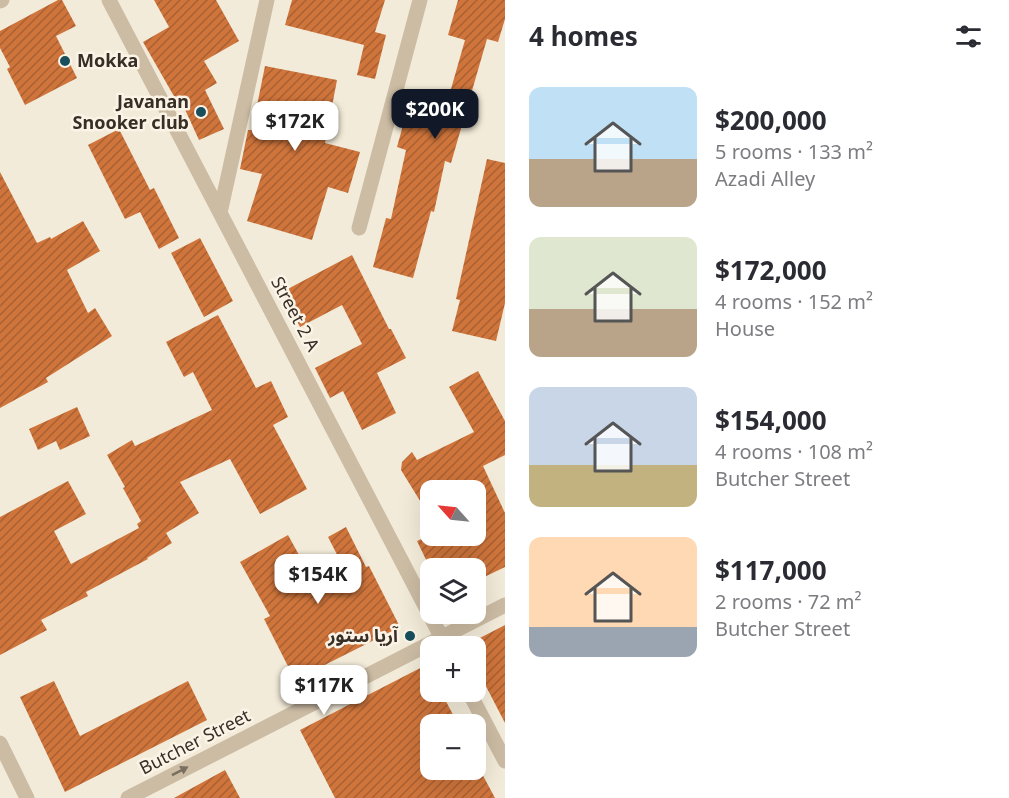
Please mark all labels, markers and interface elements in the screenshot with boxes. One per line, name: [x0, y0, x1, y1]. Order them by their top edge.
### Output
text: 4 homes: [529, 18, 638, 54]
icon: filters: [952, 20, 985, 53]
place label: Mokka: [77, 48, 138, 72]
marker: Mokka: [58, 54, 72, 68]
place label: Javanan Snooker club: [73, 89, 189, 134]
pin: $200K: [393, 89, 477, 140]
text: $200K: [405, 95, 465, 122]
pin: $172K: [253, 101, 337, 152]
text: $200,000: [715, 102, 827, 138]
marker: Javanan Snooker club: [194, 105, 208, 119]
text: $172K: [265, 107, 325, 134]
icon: home: [577, 111, 649, 183]
text: 5 rooms · 133 m²: [715, 138, 873, 165]
text: Azadi Alley: [715, 165, 815, 192]
text: $172,000: [715, 252, 827, 288]
icon: home: [577, 261, 649, 333]
street label: Street 2 A: [266, 272, 326, 356]
text: 4 rooms · 152 m²: [715, 288, 873, 315]
text: House: [715, 315, 775, 342]
text: $154,000: [715, 402, 827, 438]
icon: home: [577, 411, 649, 483]
text: 4 rooms · 108 m²: [715, 438, 873, 465]
text: Butcher Street: [715, 465, 850, 492]
north arrow: [420, 480, 486, 546]
map controls: [420, 480, 486, 780]
text: $117,000: [715, 552, 827, 588]
pin: $154K: [276, 554, 360, 605]
button: layers: [420, 558, 486, 624]
text: $154K: [288, 560, 348, 587]
icon: home: [577, 561, 649, 633]
text: 2 rooms · 72 m²: [715, 588, 862, 615]
text: Butcher Street: [715, 615, 850, 642]
place label: آریا ستور: [327, 623, 399, 647]
marker: آریا ستور: [403, 629, 417, 643]
button: +: [420, 636, 486, 702]
pin: $117K: [282, 665, 366, 716]
text: $117K: [294, 671, 354, 698]
street label: Butcher Street: [135, 703, 255, 779]
button: −: [420, 714, 486, 780]
one-way arrow: [171, 767, 188, 776]

